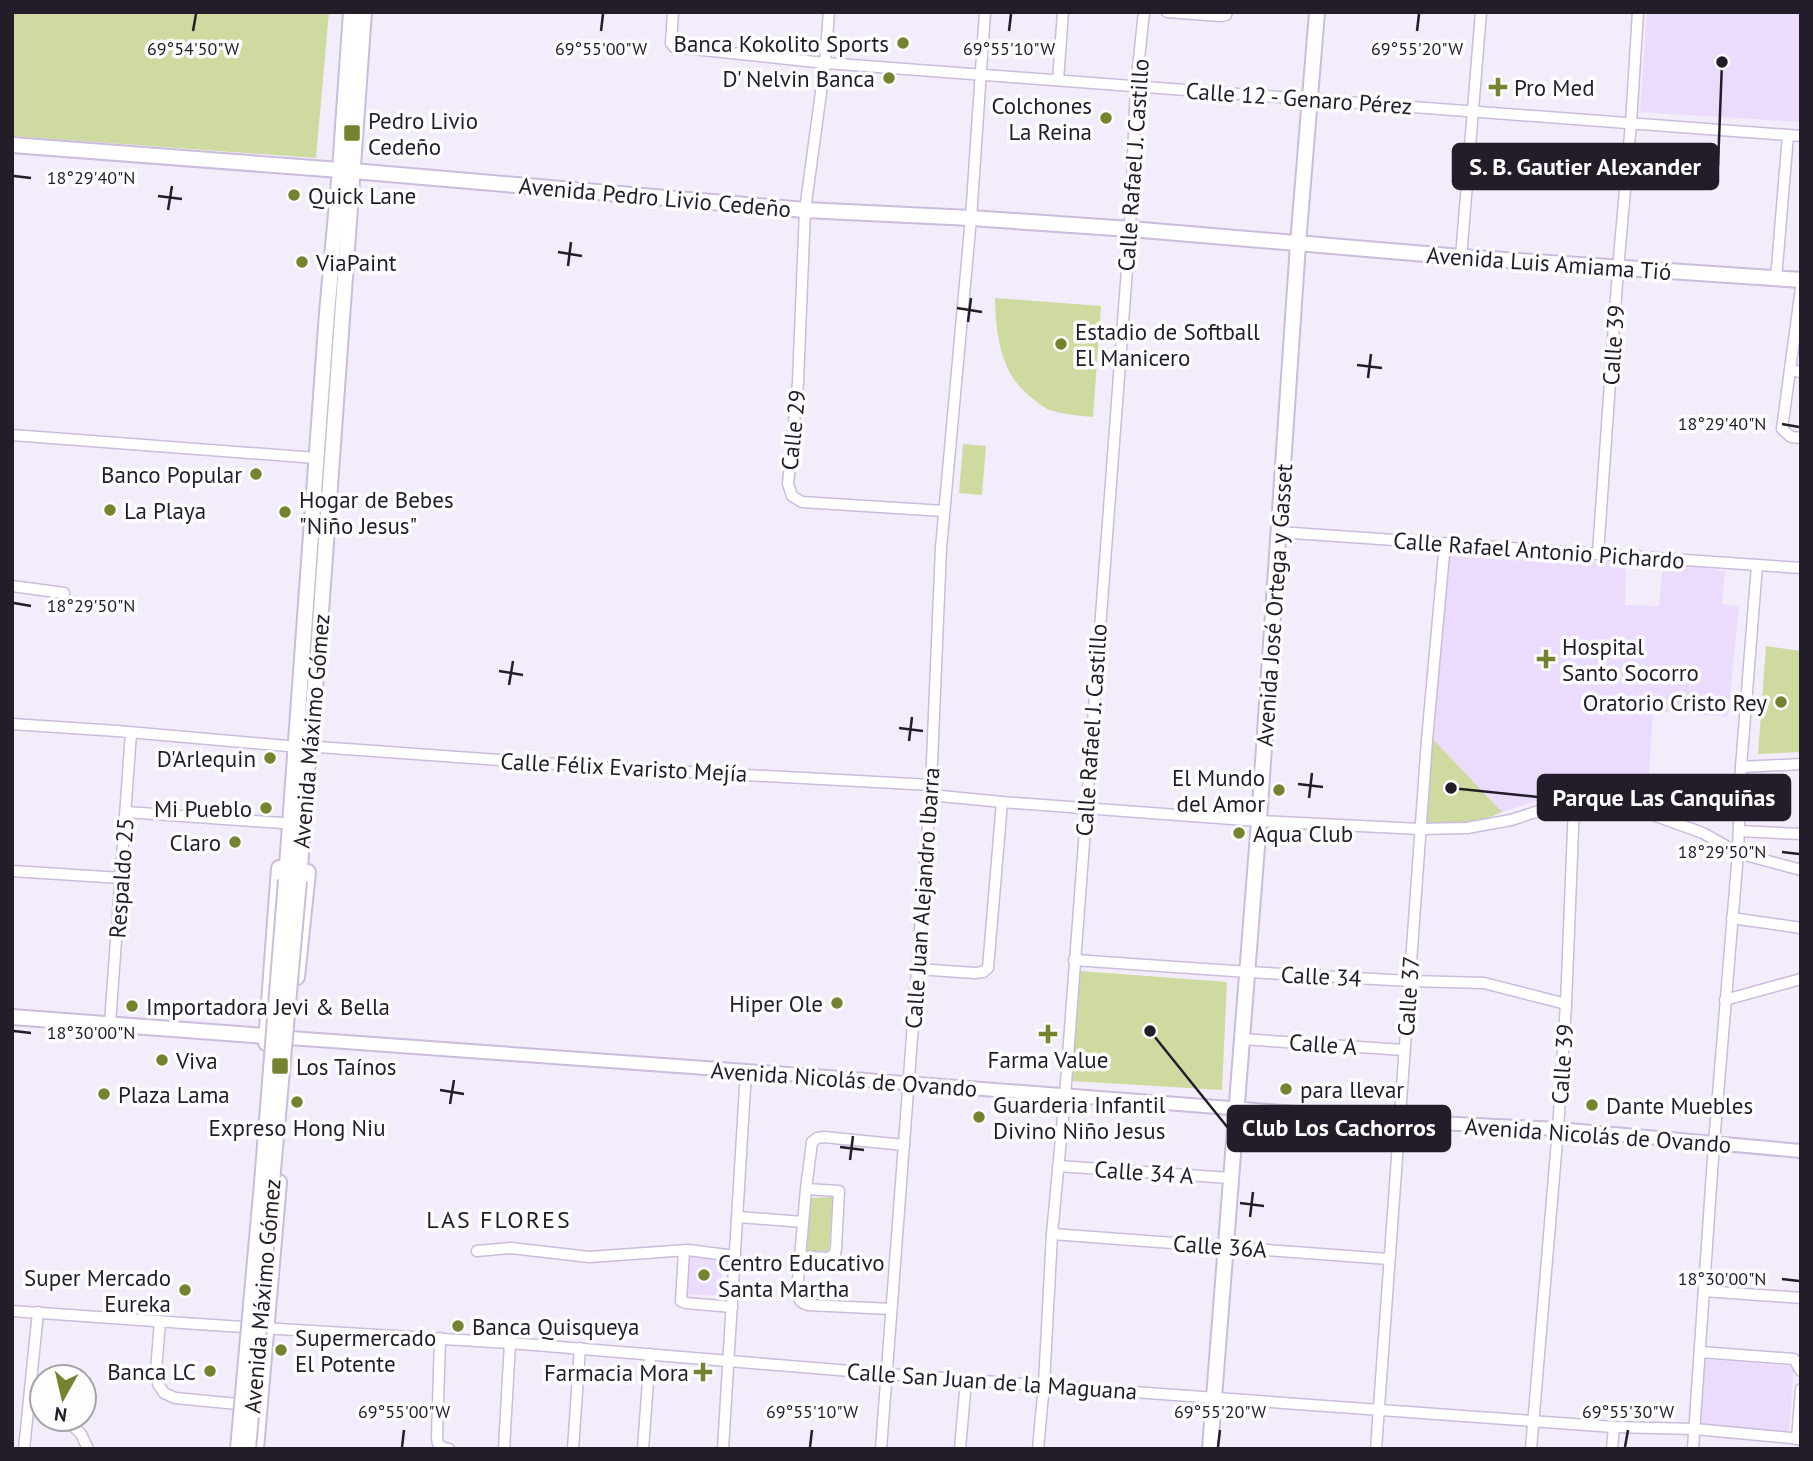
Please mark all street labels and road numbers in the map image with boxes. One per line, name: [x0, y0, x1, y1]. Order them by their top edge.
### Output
street label: Calle Rafael J. Castillo: [1111, 58, 1155, 272]
street label: Calle 12 - Genaro Pérez: [1185, 76, 1413, 120]
street label: Avenida Pedro Livio Cedeño: [518, 171, 792, 223]
street label: Avenida Luis Amiama Tió: [1426, 240, 1672, 286]
street label: Calle 39: [1596, 304, 1630, 386]
street label: Calle 29: [774, 388, 812, 472]
street label: Avenida José Ortega y Gasset: [1250, 462, 1298, 747]
street label: Calle Rafael Antonio Pichardo: [1392, 525, 1686, 575]
street label: Avenida Máximo Gómez: [286, 612, 336, 850]
street label: Calle Rafael J. Castillo: [1069, 623, 1113, 837]
street label: Calle Félix Evaristo Mejía: [500, 746, 748, 788]
street label: Calle Juan Alejandro lbarra: [898, 766, 946, 1030]
street label: Respaldo 25: [102, 817, 140, 939]
street label: Calle 37: [1391, 955, 1425, 1037]
street label: Calle 34: [1280, 959, 1362, 993]
street label: Calle 39: [1545, 1023, 1579, 1105]
street label: Calle A: [1288, 1027, 1359, 1061]
street label: Avenida Nicolás de Ovando: [710, 1055, 978, 1103]
street label: Avenida Nicolás de Ovando: [1464, 1111, 1732, 1159]
street label: Calle 34 A: [1093, 1154, 1195, 1190]
street label: Avenida Máximo Gómez: [237, 1177, 287, 1415]
street label: Calle 36A: [1172, 1228, 1268, 1264]
street label: Calle San Juan de la Maguana: [846, 1356, 1138, 1406]

